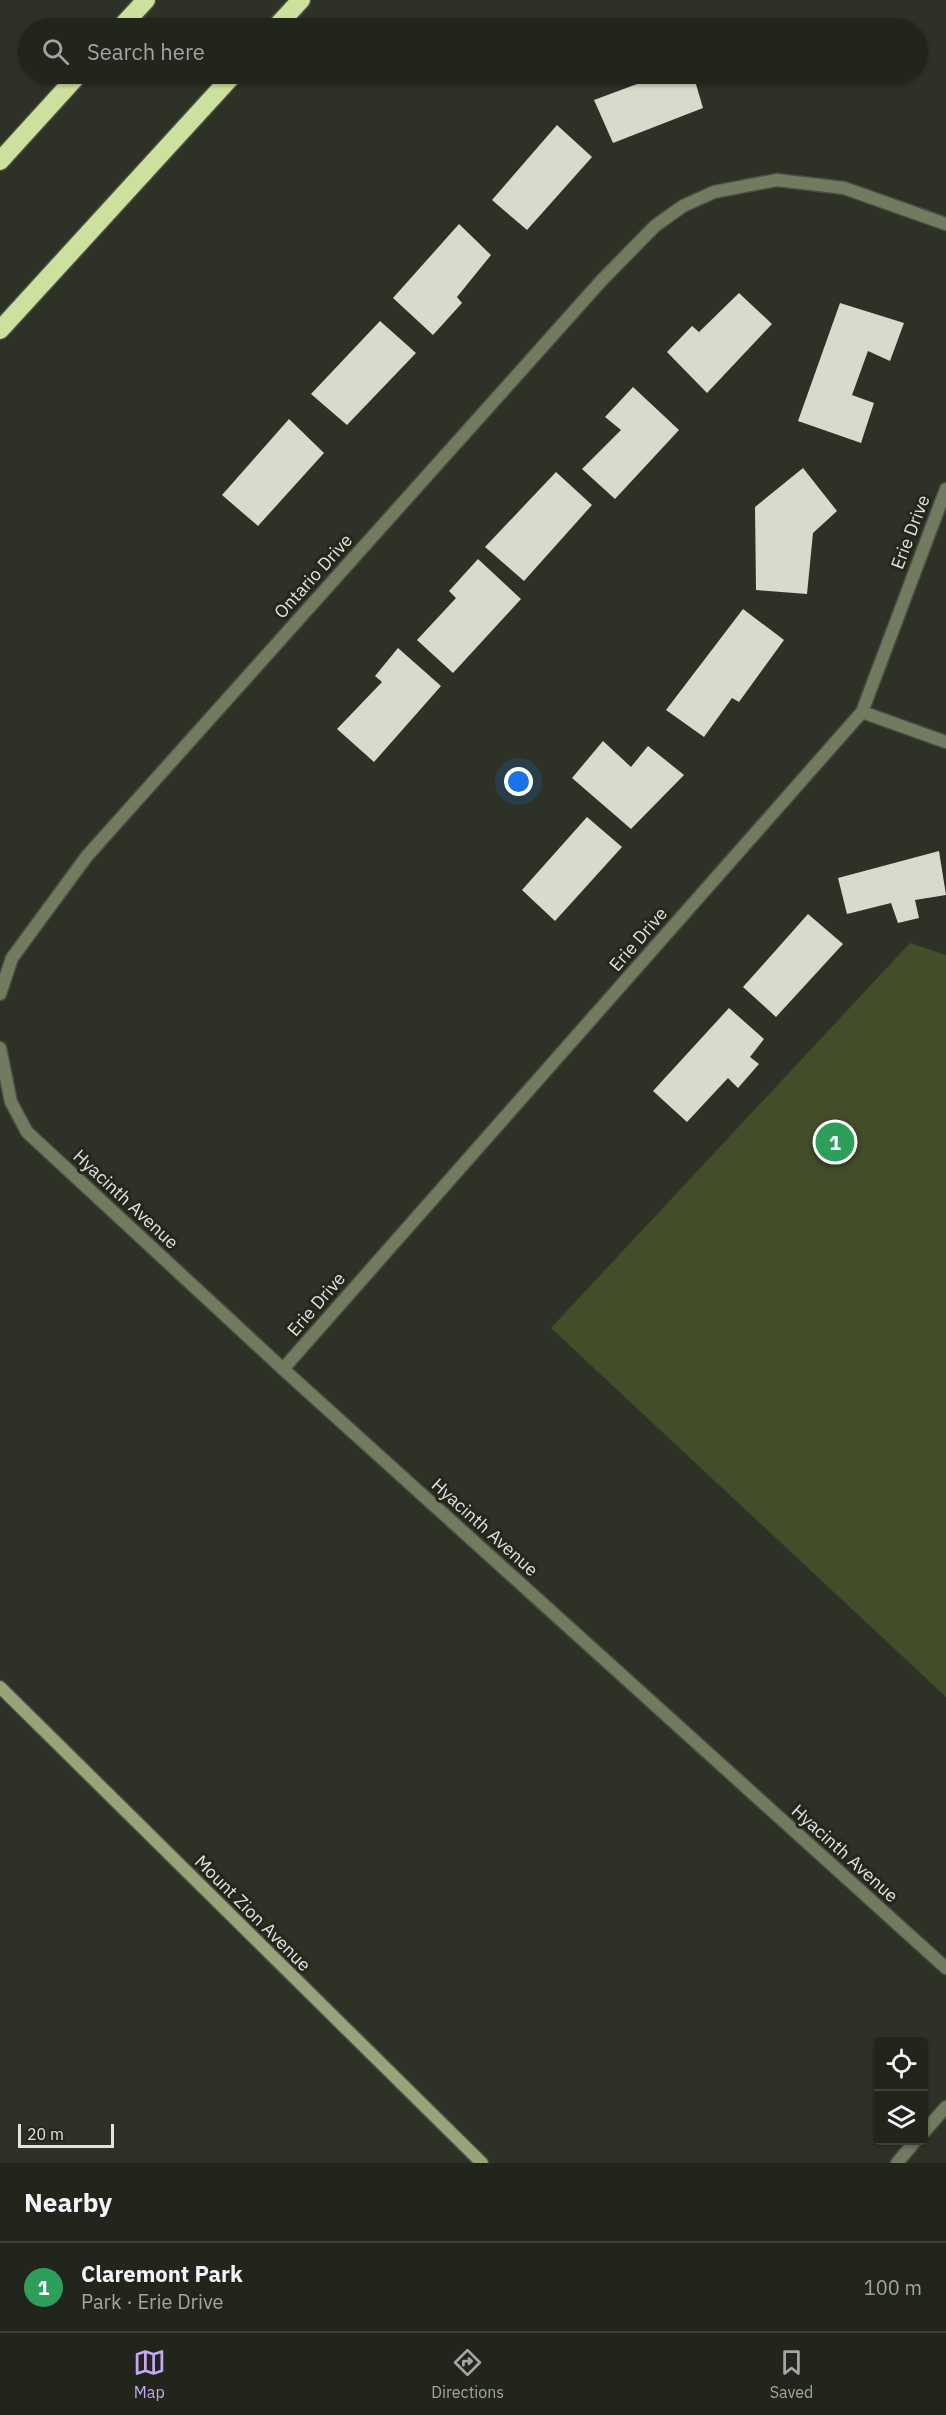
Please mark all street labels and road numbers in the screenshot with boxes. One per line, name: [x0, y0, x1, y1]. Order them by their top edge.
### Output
street label: Erie Drive: [885, 492, 935, 572]
street label: Ontario Drive: [269, 529, 357, 623]
street label: Erie Drive: [604, 902, 672, 976]
street label: Hyacinth Avenue: [69, 1144, 184, 1254]
street label: Erie Drive: [282, 1267, 350, 1341]
street label: Hyacinth Avenue: [427, 1473, 543, 1581]
street label: Hyacinth Avenue: [787, 1799, 903, 1907]
street label: Mount Zion Avenue: [190, 1850, 316, 1976]

